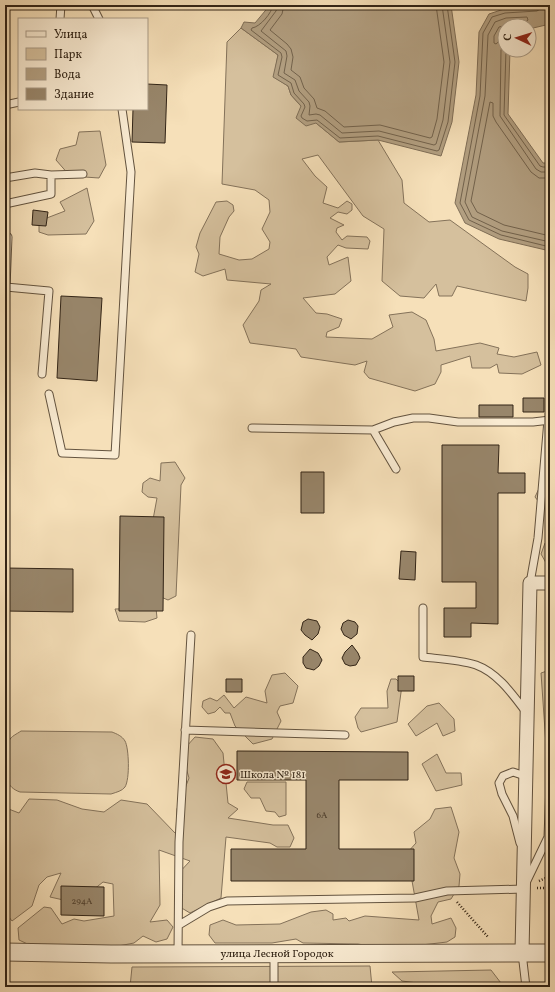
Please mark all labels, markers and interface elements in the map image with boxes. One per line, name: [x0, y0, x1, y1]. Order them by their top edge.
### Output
legend: [18, 18, 148, 110]
north arrow: [497, 18, 537, 58]
text: Улица: [54, 27, 87, 43]
text: С: [501, 33, 516, 41]
text: Парк: [54, 47, 82, 63]
text: Вода: [54, 67, 81, 83]
text: Здание: [54, 87, 94, 103]
school or university icon: Школа № 181: [215, 763, 237, 785]
place label: Школа № 181: [240, 768, 306, 783]
house number: 6А: [317, 809, 328, 822]
house number: 294А: [72, 895, 93, 908]
street label: улица Лесной Городок: [220, 947, 334, 962]

